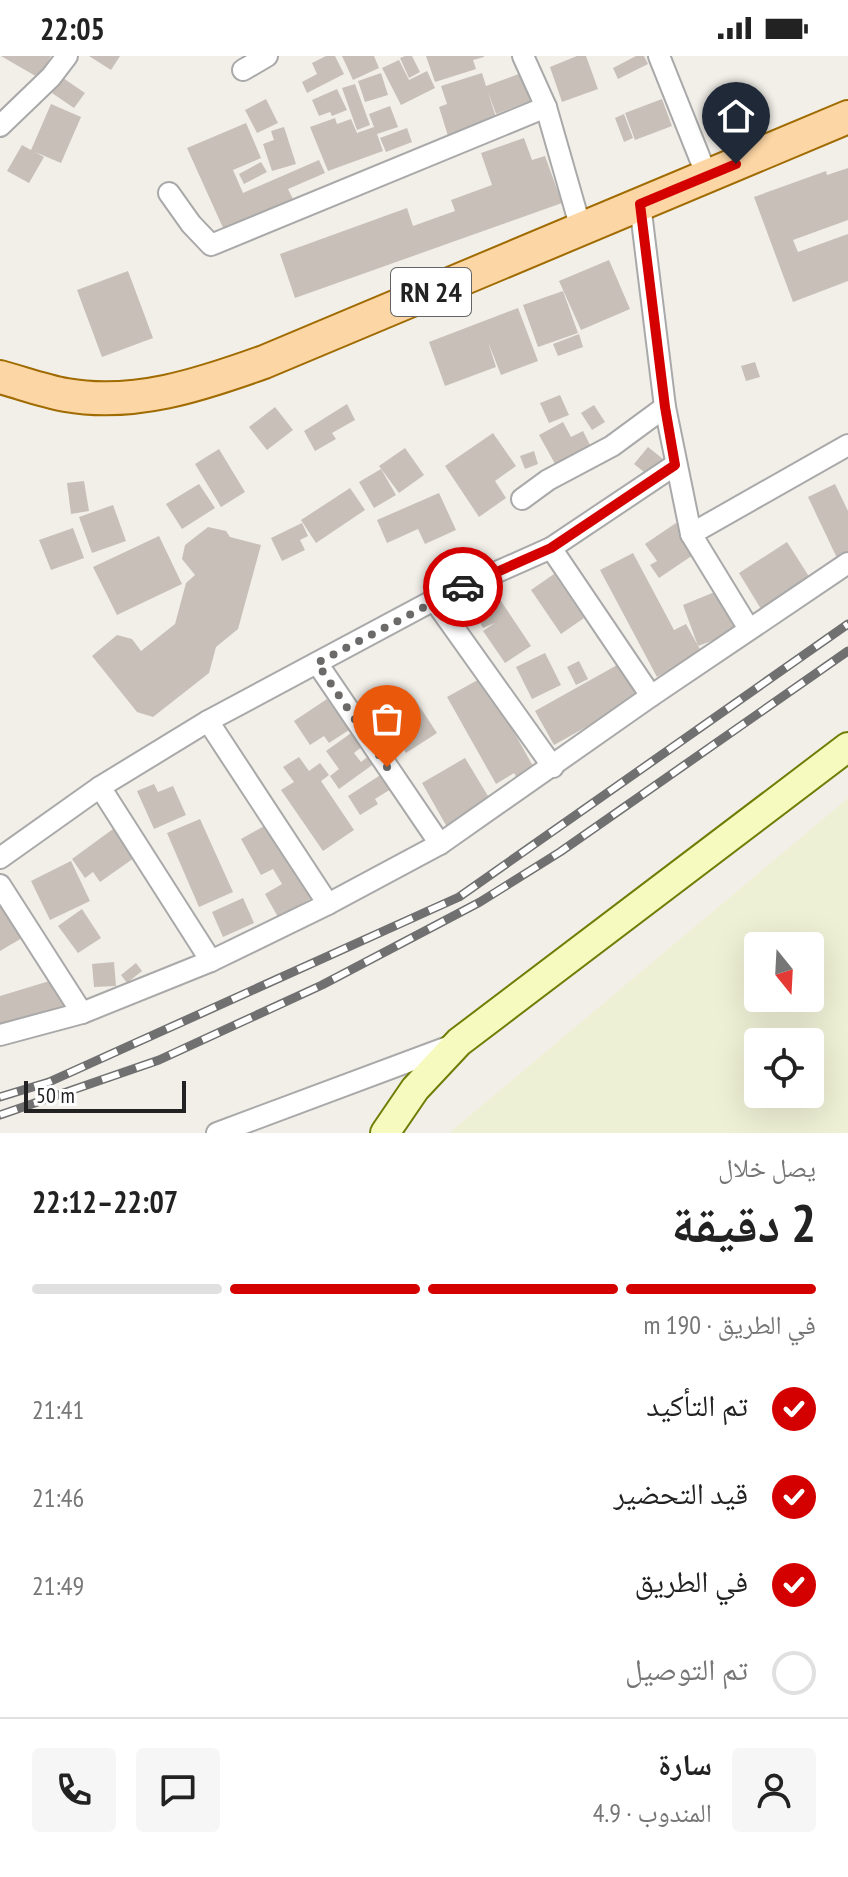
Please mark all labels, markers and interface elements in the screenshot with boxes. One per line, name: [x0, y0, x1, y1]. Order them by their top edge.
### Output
text: 22:05: [40, 9, 105, 48]
pin: [702, 82, 770, 164]
icon: home: [714, 94, 758, 138]
road number: RN 24: [391, 268, 471, 316]
courier: [423, 547, 503, 627]
icon: car: [441, 565, 485, 609]
pin: [353, 685, 421, 767]
icon: bag: [365, 697, 409, 741]
north arrow: [744, 932, 824, 1012]
map controls: [744, 932, 824, 1108]
button: locate: [744, 1028, 824, 1108]
scale bar: [24, 1077, 186, 1113]
text: 50 m: [36, 1081, 75, 1109]
text: يصل خلال: [718, 1151, 816, 1184]
text: 22:07–22:12: [32, 1182, 178, 1221]
text: 2 دقيقة: [671, 1189, 816, 1256]
text: في الطريق · 190 m: [643, 1308, 816, 1341]
text: تم التأكيد: [646, 1385, 748, 1424]
icon: check: [772, 1387, 816, 1431]
text: 21:41: [32, 1393, 84, 1426]
text: قيد التحضير: [613, 1473, 748, 1512]
icon: check: [772, 1475, 816, 1519]
text: 21:46: [32, 1481, 84, 1514]
text: في الطريق: [634, 1561, 748, 1600]
icon: check: [772, 1563, 816, 1607]
text: 21:49: [32, 1569, 84, 1602]
text: تم التوصيل: [625, 1649, 748, 1688]
text: سارة: [658, 1744, 712, 1783]
button: phone: [32, 1748, 116, 1832]
button: chat: [136, 1748, 220, 1832]
button: person: [732, 1748, 816, 1832]
text: المندوب · 4.9: [593, 1796, 712, 1829]

